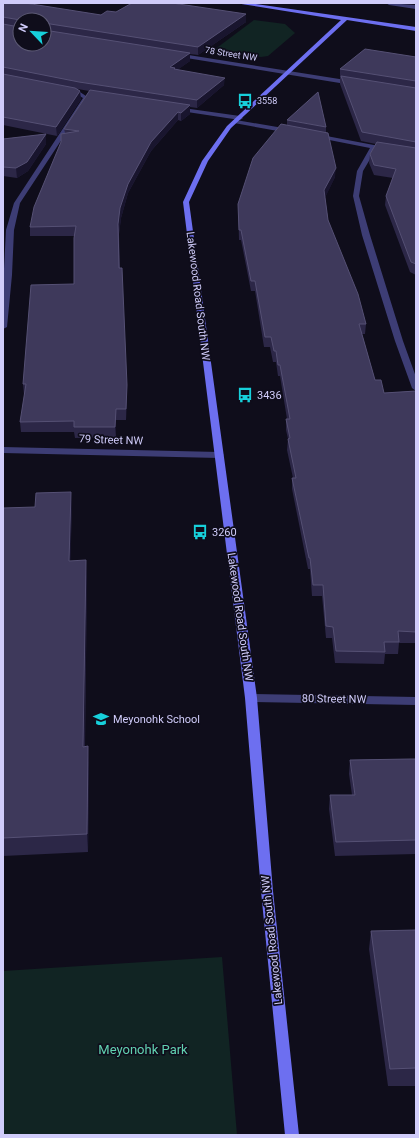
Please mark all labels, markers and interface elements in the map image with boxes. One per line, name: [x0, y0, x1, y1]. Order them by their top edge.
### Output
north arrow: [12, 12, 52, 52]
text: N: [16, 22, 31, 34]
street label: 78 Street NW: [204, 45, 258, 63]
bus stop icon: 3558: [236, 92, 254, 110]
place label: 3558: [257, 96, 277, 106]
street label: Lakewood Road South NW: [184, 231, 212, 361]
bus stop icon: 3436: [236, 386, 254, 404]
place label: 3436: [257, 389, 282, 402]
street label: 79 Street NW: [79, 432, 144, 448]
bus stop icon: 3260: [191, 523, 209, 541]
place label: 3260: [212, 526, 237, 539]
street label: Lakewood Road South NW: [225, 552, 256, 682]
street label: 80 Street NW: [302, 692, 367, 706]
school or university icon: Meyonohk School: [92, 710, 110, 728]
place label: Meyonohk School: [113, 713, 200, 726]
street label: Lakewood Road South NW: [259, 875, 285, 1005]
park label: Meyonohk Park: [98, 1042, 188, 1057]

